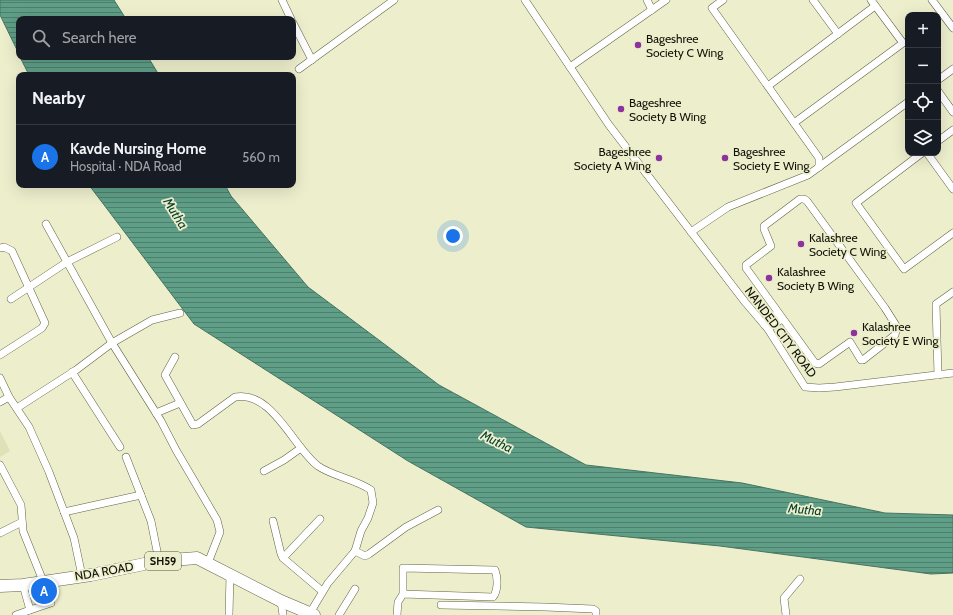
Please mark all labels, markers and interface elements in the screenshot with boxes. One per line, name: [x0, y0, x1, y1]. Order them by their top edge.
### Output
map controls: [905, 12, 941, 156]
button: +: [905, 12, 941, 48]
search box: [16, 16, 296, 60]
icon: search: [30, 27, 52, 49]
text: Search here: [62, 29, 137, 47]
place label: Bageshree Society C Wing: [646, 31, 724, 60]
marker: Bageshree Society C Wing: [633, 40, 643, 50]
button: −: [905, 48, 941, 84]
button: locate: [905, 84, 941, 120]
text: Nearby: [32, 88, 85, 108]
place label: Bageshree Society B Wing: [629, 95, 707, 124]
marker: Bageshree Society B Wing: [616, 104, 626, 114]
button: layers: [905, 120, 941, 156]
text: Kavde Nursing Home: [70, 140, 206, 158]
place label: Bageshree Society A Wing: [574, 144, 652, 173]
place label: Bageshree Society E Wing: [733, 144, 810, 173]
text: A: [41, 149, 49, 165]
text: 560 m: [242, 149, 280, 165]
marker: Bageshree Society A Wing: [654, 153, 664, 163]
marker: Bageshree Society E Wing: [720, 153, 730, 163]
text: Hospital · NDA Road: [70, 158, 182, 174]
water label: Mutha: [160, 194, 192, 231]
your location: [443, 226, 463, 246]
place label: Kalashree Society C Wing: [809, 230, 887, 259]
marker: Kalashree Society C Wing: [796, 239, 806, 249]
place label: Kalashree Society B Wing: [777, 264, 855, 293]
marker: Kalashree Society B Wing: [764, 273, 774, 283]
street label: NANDED CITY ROAD: [742, 284, 820, 381]
place label: Kalashree Society E Wing: [862, 319, 939, 348]
marker: Kalashree Society E Wing: [849, 328, 859, 338]
water label: Mutha: [477, 426, 516, 456]
water label: Mutha: [787, 499, 822, 518]
road number: SH59: [145, 552, 181, 570]
street label: NDA ROAD: [73, 558, 135, 584]
pin: A: [31, 576, 57, 606]

